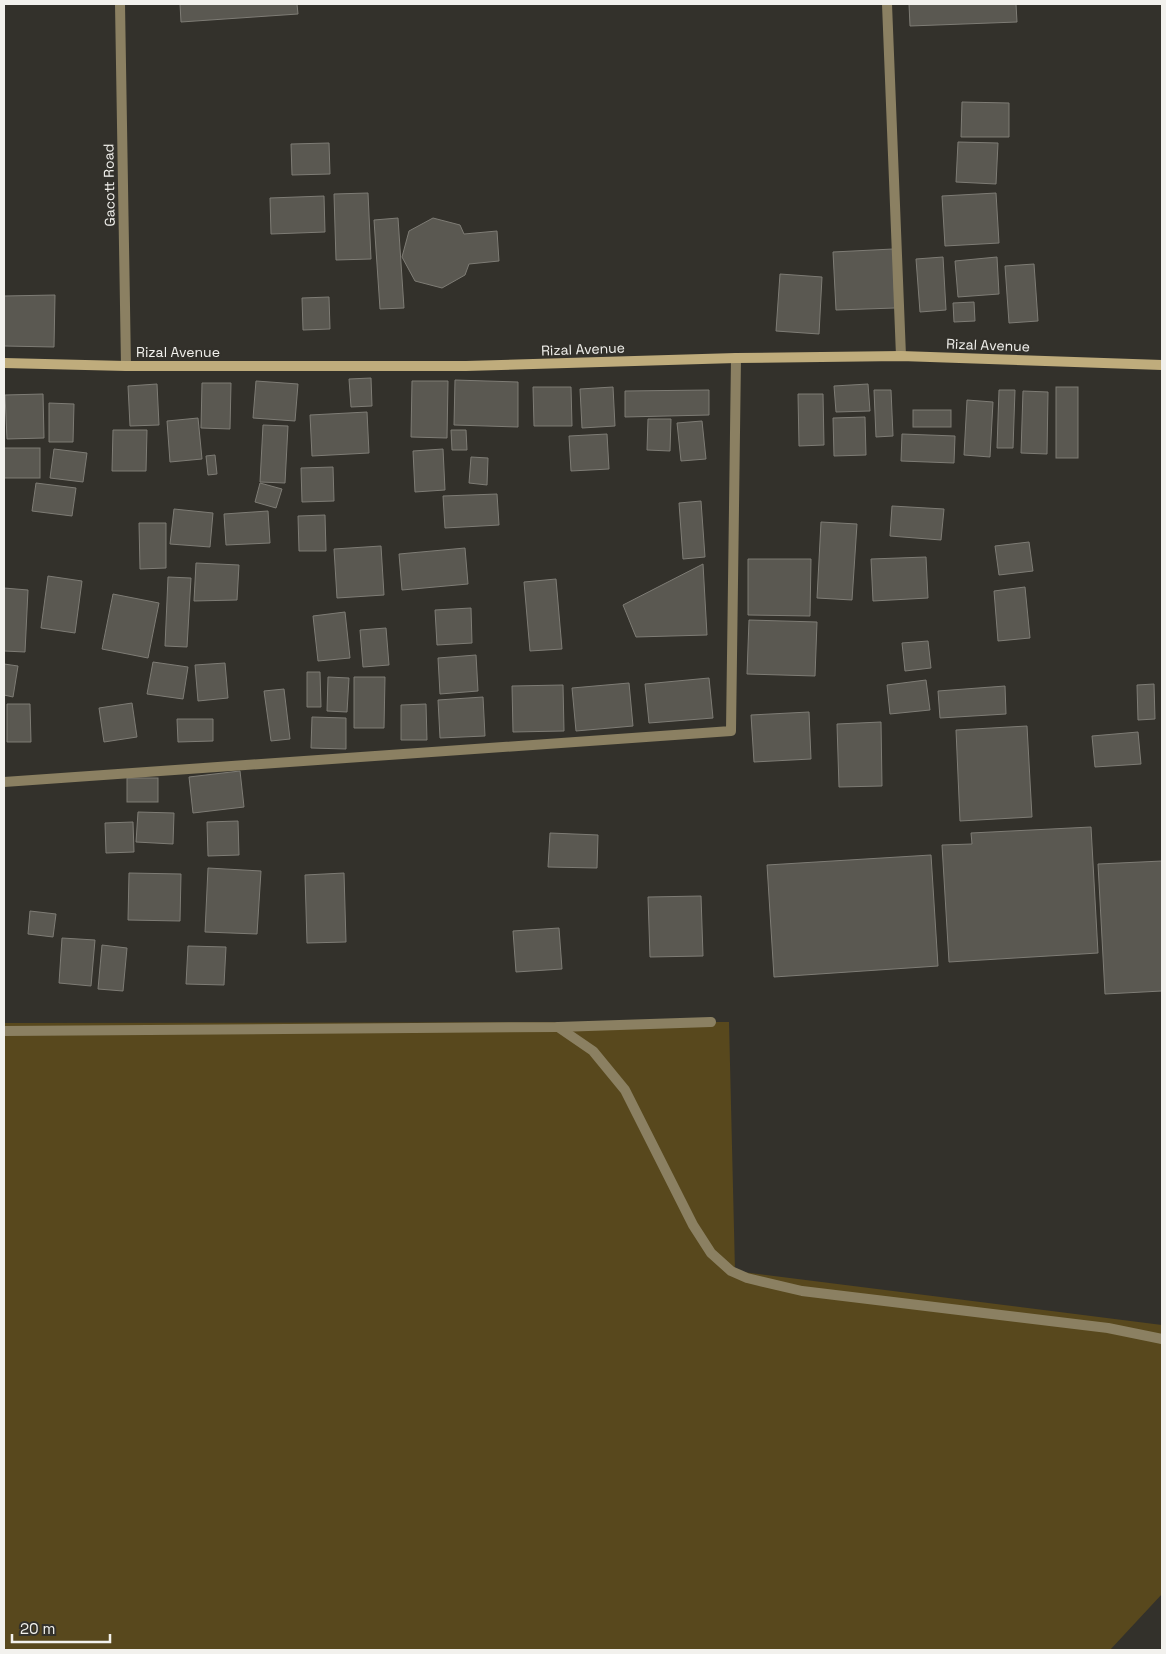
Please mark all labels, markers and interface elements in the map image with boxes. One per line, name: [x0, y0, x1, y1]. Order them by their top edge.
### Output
street label: Gacott Road: [99, 143, 119, 227]
street label: Rizal Avenue: [946, 335, 1030, 355]
street label: Rizal Avenue: [541, 339, 625, 359]
street label: Rizal Avenue: [136, 343, 220, 361]
scale bar: [12, 1612, 110, 1644]
text: 20 m: [20, 1619, 55, 1638]

